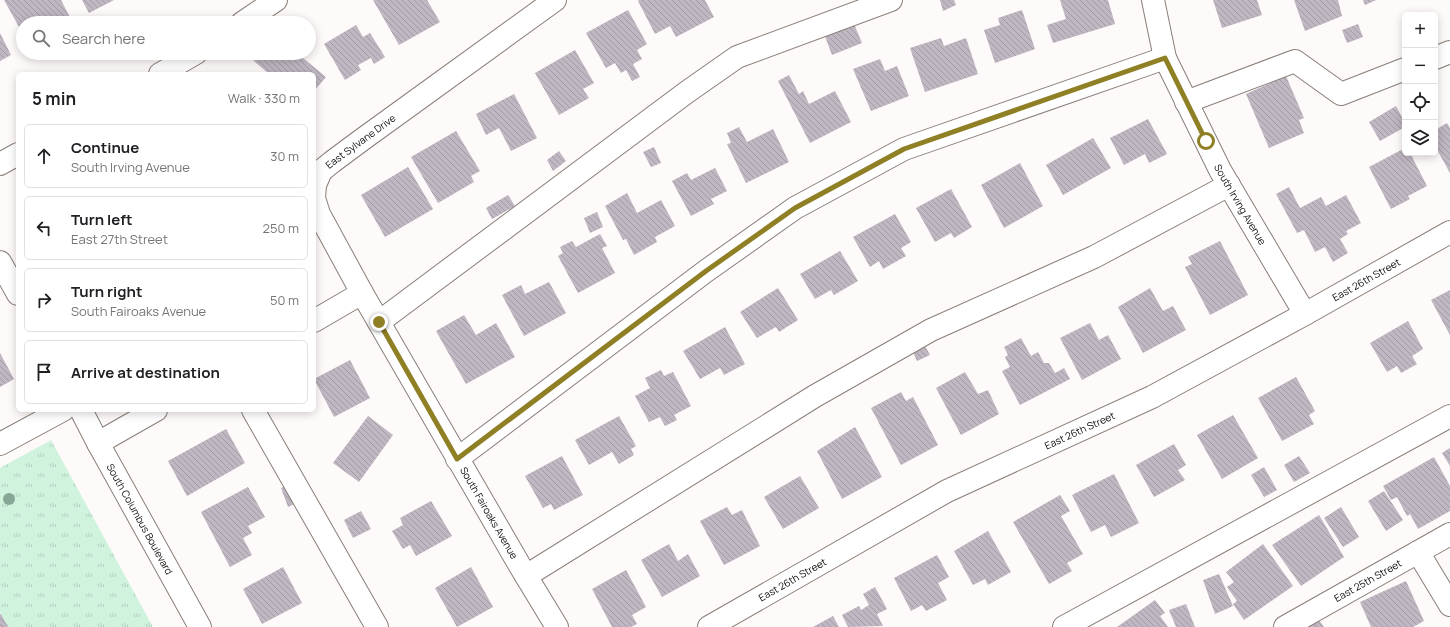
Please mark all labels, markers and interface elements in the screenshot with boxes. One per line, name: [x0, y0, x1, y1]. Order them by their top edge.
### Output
map controls: [1402, 12, 1438, 156]
button: +: [1402, 12, 1438, 48]
search box: [16, 16, 316, 60]
icon: search: [30, 27, 52, 49]
text: Search here: [62, 28, 145, 49]
button: −: [1402, 48, 1438, 84]
button: locate: [1402, 84, 1438, 120]
text: 5 min: [32, 87, 76, 110]
text: Walk · 330 m: [228, 89, 300, 107]
street label: East Sylvane Drive: [322, 111, 398, 172]
button: layers: [1402, 120, 1438, 156]
route start: [1197, 132, 1215, 150]
text: Continue: [71, 137, 139, 158]
icon: ahead: [33, 145, 55, 167]
text: 30 m: [270, 147, 299, 165]
text: South Irving Avenue: [71, 158, 190, 176]
street label: South Irving Avenue: [1211, 162, 1270, 248]
text: Turn left: [71, 209, 133, 230]
icon: left: [33, 217, 55, 239]
text: 250 m: [263, 219, 299, 237]
text: East 27th Street: [71, 230, 168, 248]
street label: East 26th Street: [1330, 255, 1403, 304]
text: Turn right: [71, 281, 142, 302]
icon: right: [33, 289, 55, 311]
text: 50 m: [270, 291, 299, 309]
text: South Fairoaks Avenue: [71, 302, 206, 320]
route end: [370, 313, 388, 331]
icon: arrive: [33, 361, 55, 383]
text: Arrive at destination: [71, 362, 220, 383]
street label: East 26th Street: [1042, 408, 1117, 452]
street label: South Columbus Boulevard: [104, 461, 177, 577]
street label: South Fairoaks Avenue: [457, 464, 521, 562]
street label: East 26th Street: [756, 554, 829, 604]
street label: East 25th Street: [1331, 556, 1404, 605]

